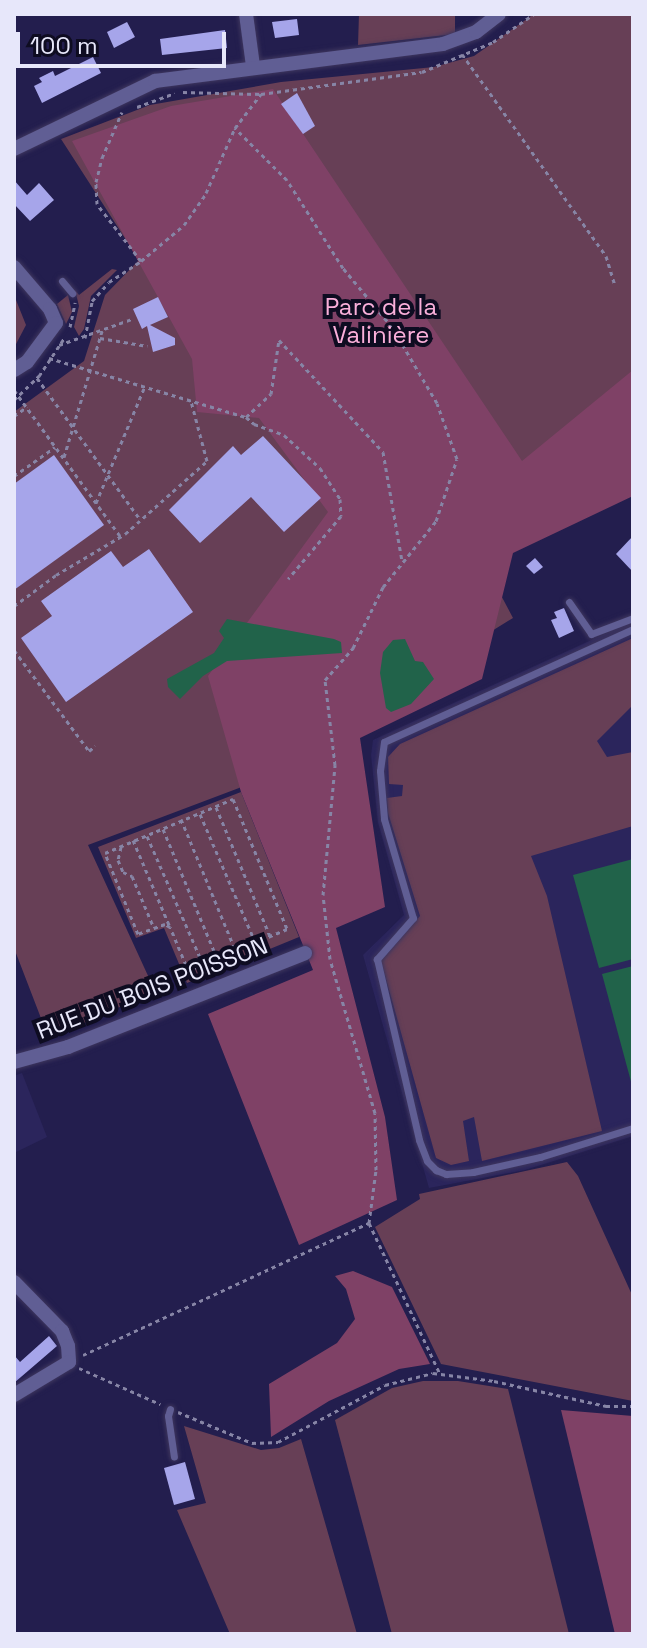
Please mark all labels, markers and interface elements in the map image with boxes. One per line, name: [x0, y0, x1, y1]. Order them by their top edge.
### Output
scale bar: [20, 16, 230, 66]
text: 100 m: [30, 30, 98, 61]
park label: Parc de la Valinière: [325, 293, 437, 349]
street label: RUE DU BOIS POISSON: [32, 931, 272, 1045]

